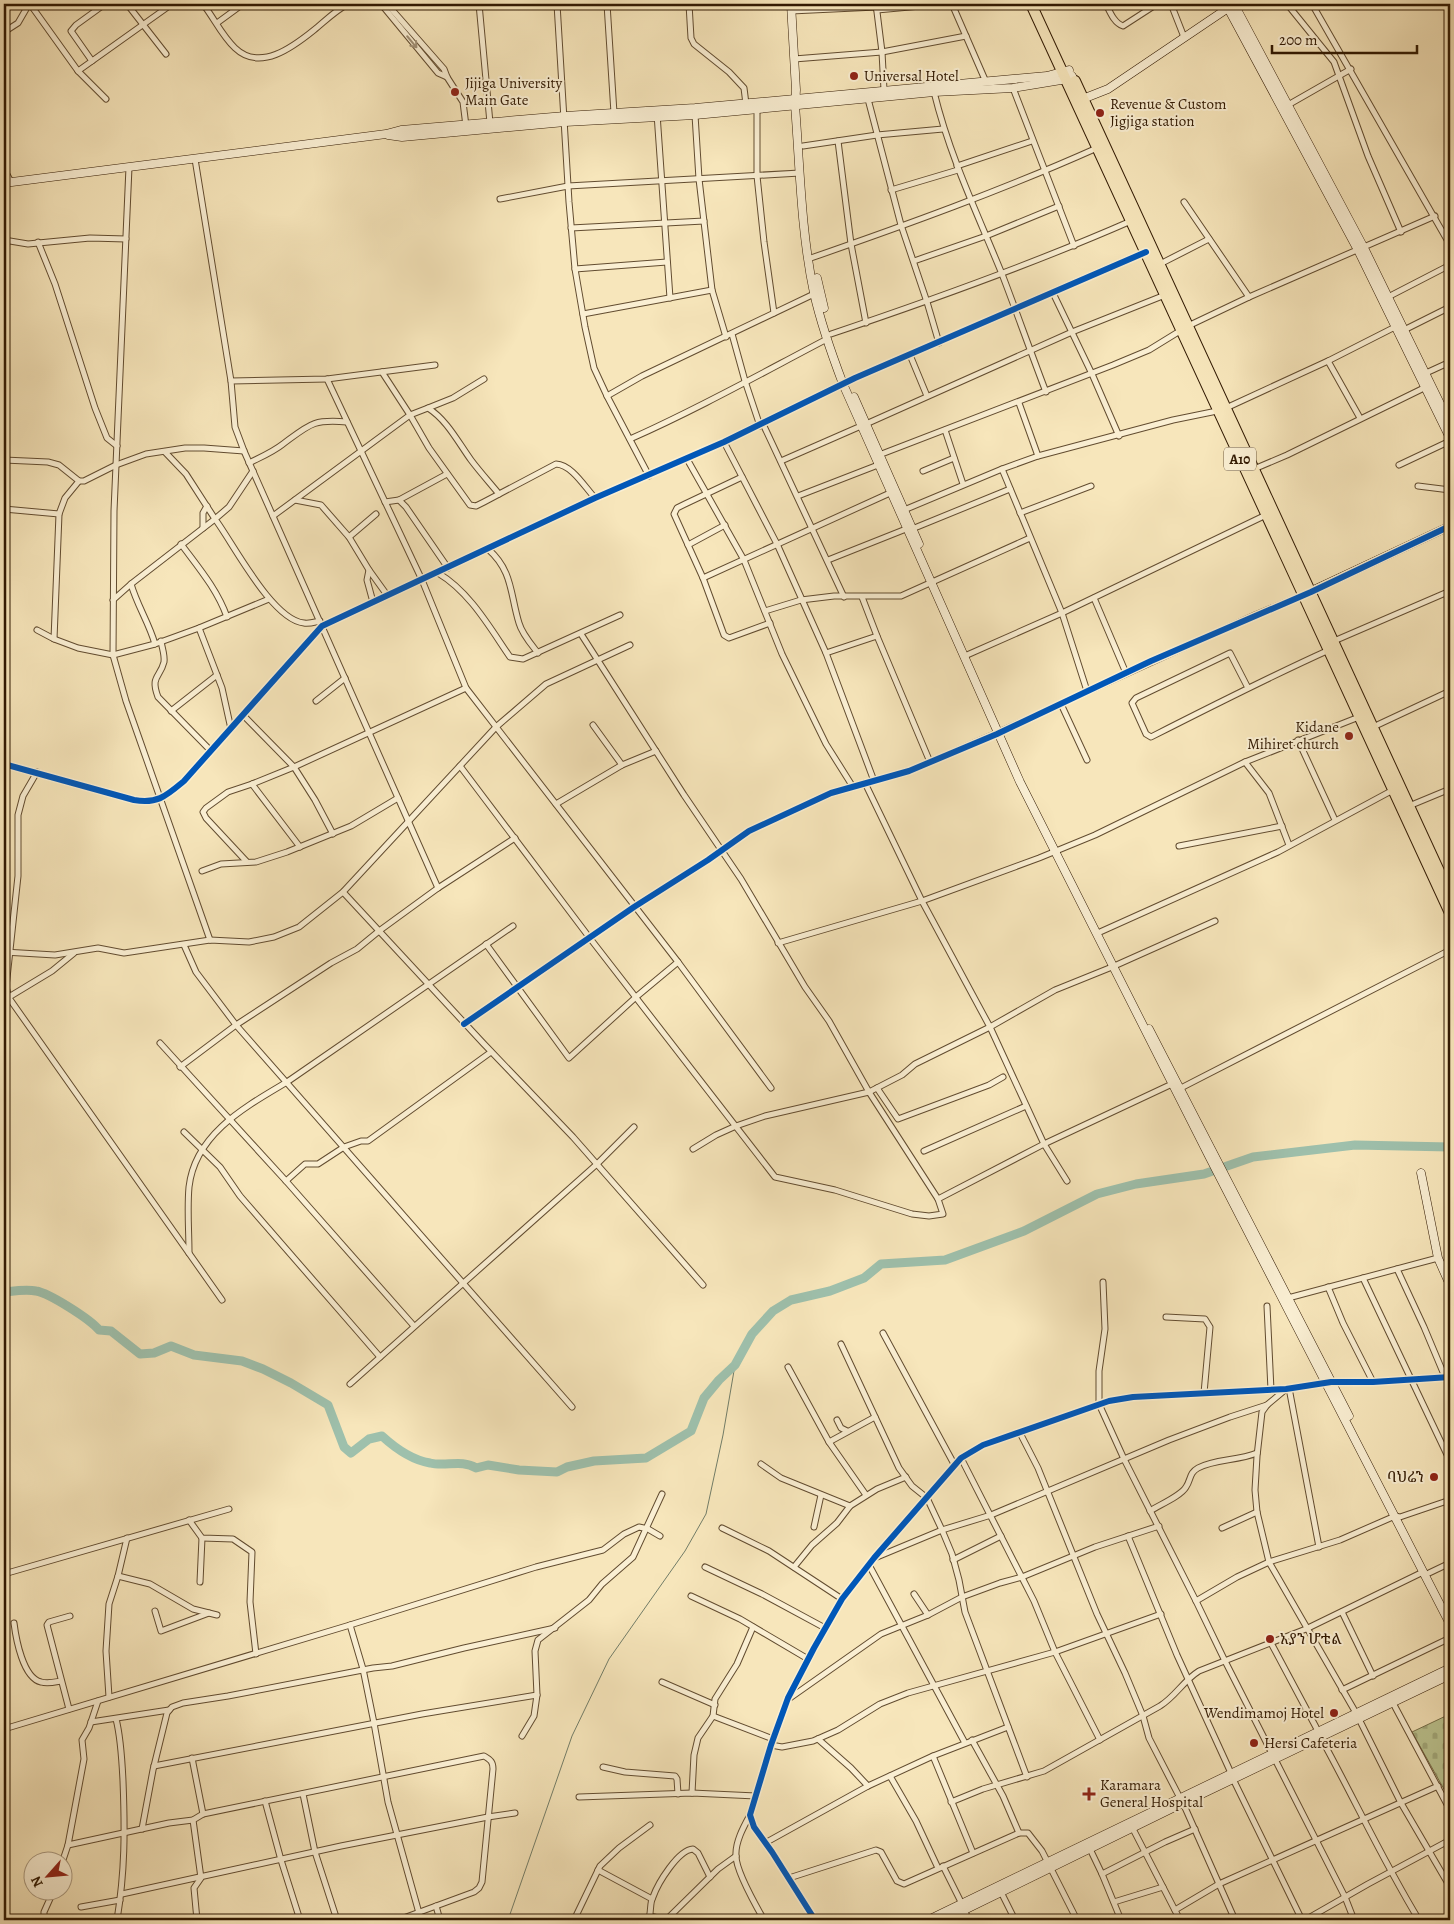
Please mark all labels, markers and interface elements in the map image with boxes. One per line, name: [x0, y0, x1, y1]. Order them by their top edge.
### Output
scale bar: [1272, 22, 1416, 54]
text: 200 m: [1279, 30, 1318, 50]
one-way arrow: [406, 35, 417, 48]
place label: Universal Hotel: [864, 66, 959, 86]
marker: Universal Hotel: [848, 70, 860, 82]
place label: Jijiga University Main Gate: [465, 73, 563, 110]
marker: Jijiga University Main Gate: [449, 86, 461, 98]
place label: Revenue & Custom Jigjiga station: [1110, 94, 1227, 131]
marker: Revenue & Custom Jigjiga station: [1094, 107, 1106, 119]
road number: A10: [1224, 448, 1256, 470]
place label: Kidane Mihiret church: [1247, 717, 1339, 754]
marker: Kidane Mihiret church: [1343, 730, 1355, 742]
place label: ባህሬን: [1387, 1467, 1424, 1487]
marker: ባህሬን: [1428, 1471, 1440, 1483]
place label: አያን ሆቴል: [1280, 1629, 1342, 1649]
marker: አያን ሆቴል: [1264, 1633, 1276, 1645]
place label: Wendimamoj Hotel: [1203, 1703, 1324, 1723]
marker: Wendimamoj Hotel: [1328, 1707, 1340, 1719]
place label: Hersi Cafeteria: [1264, 1733, 1357, 1753]
marker: Hersi Cafeteria: [1248, 1737, 1260, 1749]
place label: Karamara General Hospital: [1100, 1775, 1203, 1812]
marker: Karamara General Hospital: [1082, 1787, 1096, 1801]
north arrow: [22, 1852, 72, 1902]
text: N: [26, 1873, 48, 1891]

